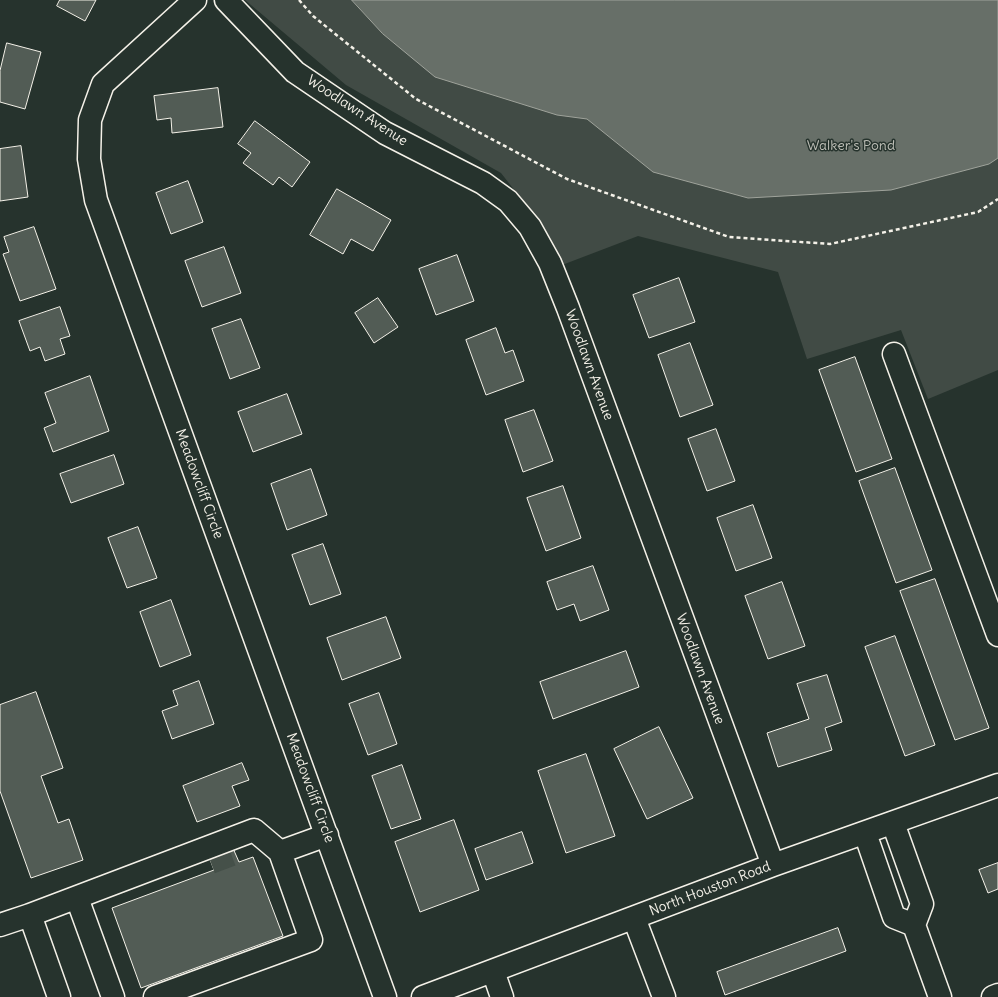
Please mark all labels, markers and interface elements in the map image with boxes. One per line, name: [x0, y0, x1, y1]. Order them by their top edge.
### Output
street label: Woodlawn Avenue: [303, 72, 411, 150]
park label: Walker's Pond: [807, 138, 895, 154]
street label: Woodlawn Avenue: [561, 307, 617, 423]
street label: Meadowcliff Circle: [171, 427, 227, 541]
street label: Woodlawn Avenue: [672, 611, 728, 727]
street label: Meadowcliff Circle: [282, 731, 338, 845]
street label: North Houston Road: [647, 858, 773, 920]

